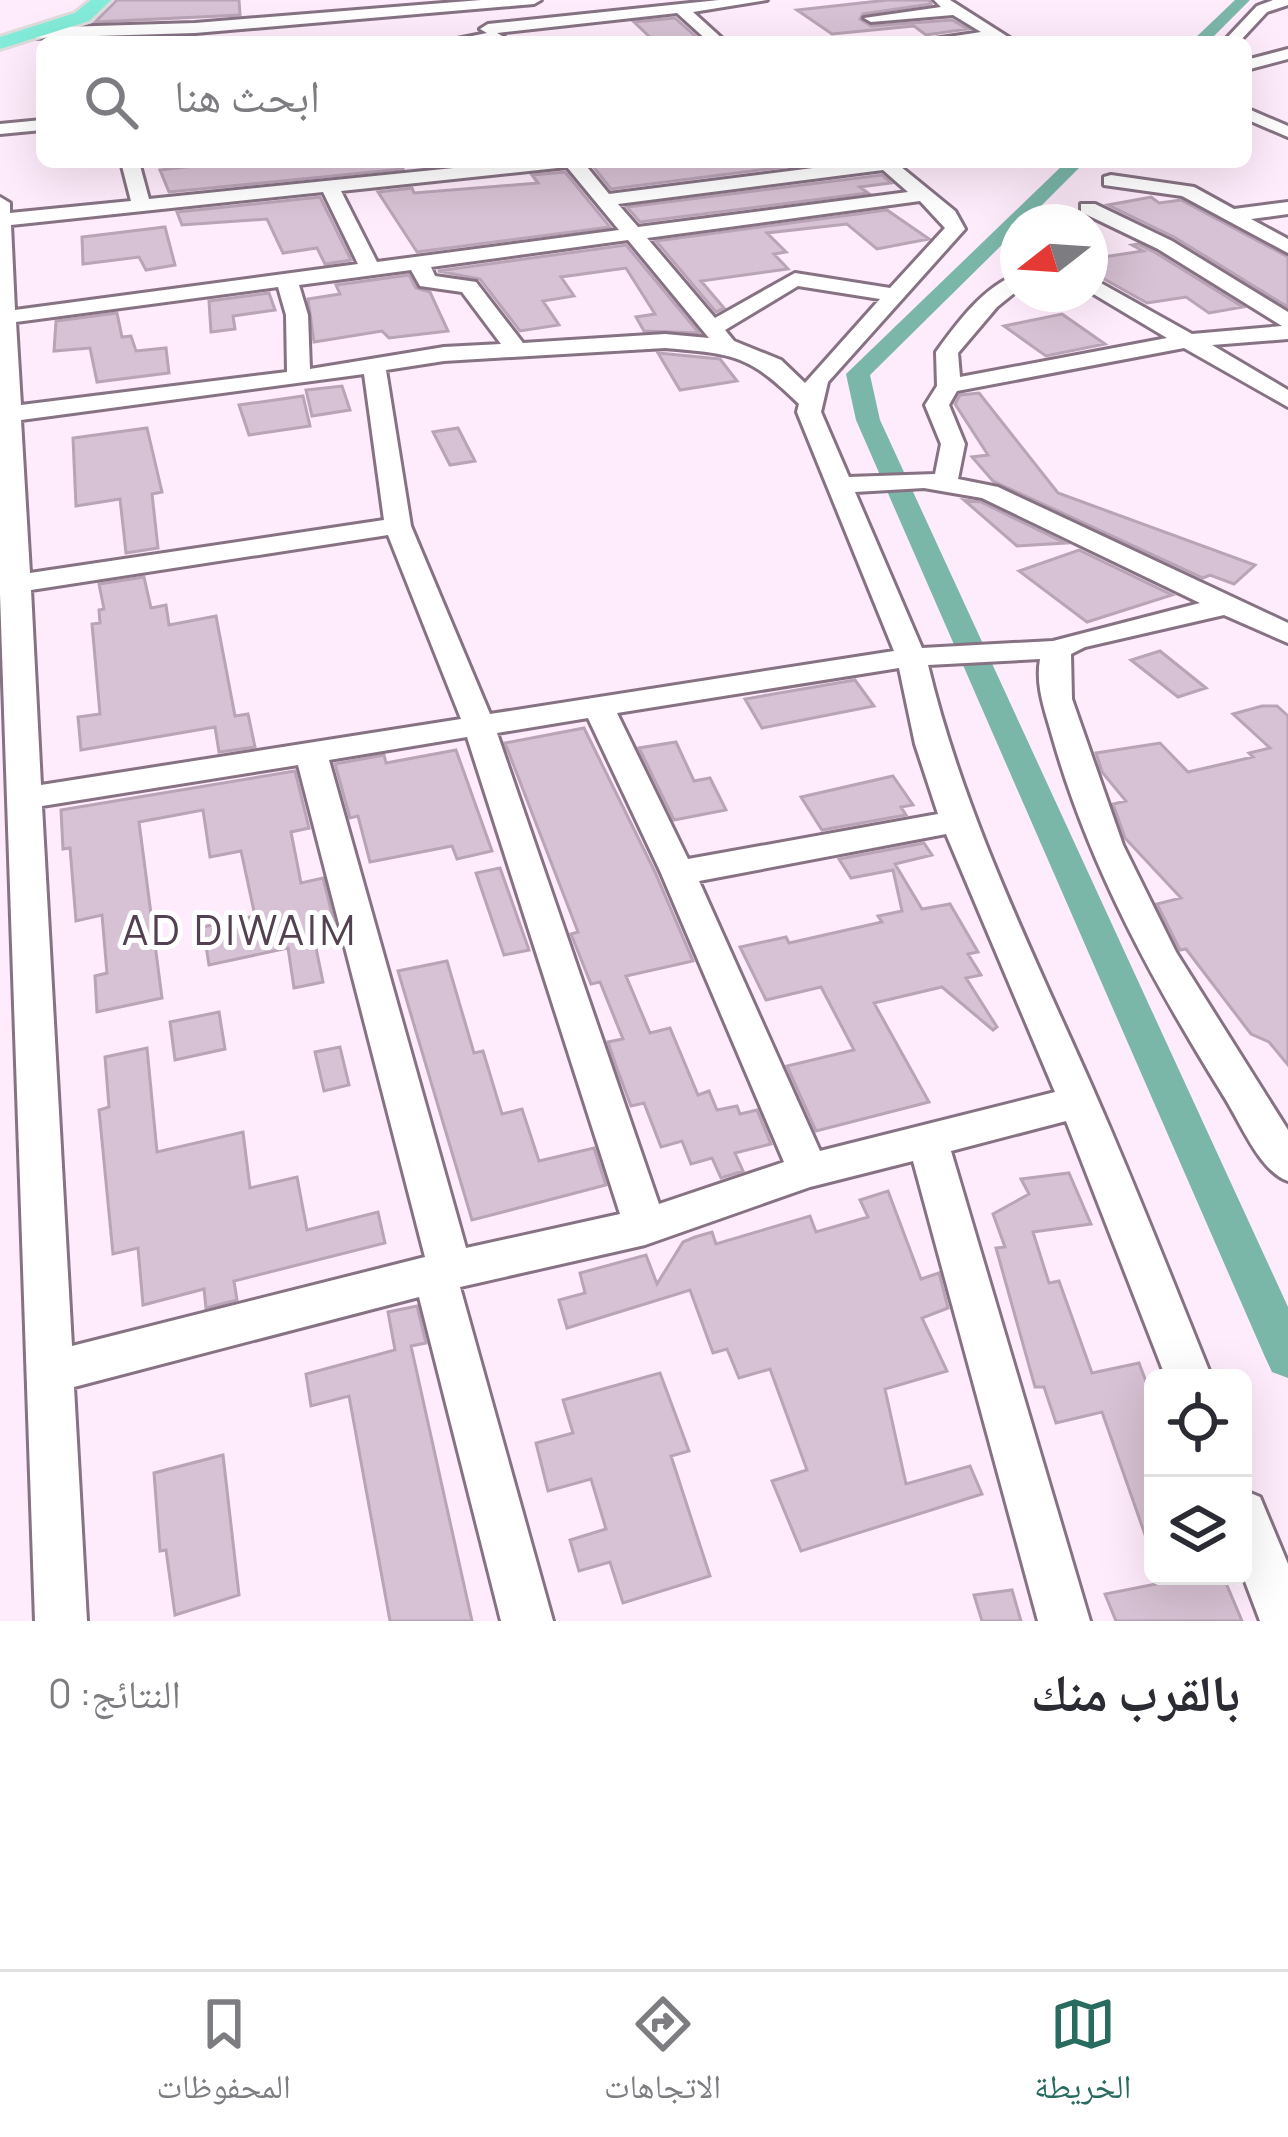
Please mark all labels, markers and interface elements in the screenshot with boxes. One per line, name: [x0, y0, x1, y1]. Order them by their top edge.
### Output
search box: [36, 36, 1252, 168]
text: ابحث هنا: [174, 64, 320, 126]
icon: search: [78, 69, 144, 135]
north arrow: [1000, 204, 1108, 312]
district label: AD DIWAIM: [122, 900, 358, 958]
map controls: [1144, 1369, 1252, 1585]
button: locate: [1144, 1369, 1252, 1477]
button: layers: [1144, 1477, 1252, 1585]
text: بالقرب منك: [1031, 1657, 1240, 1726]
text: النتائج: 0: [48, 1666, 181, 1720]
tab: المحفوظات: [157, 1991, 291, 2119]
tab: الاتجاهات: [604, 1991, 721, 2119]
tab: الخريطة: [1034, 1991, 1131, 2119]

